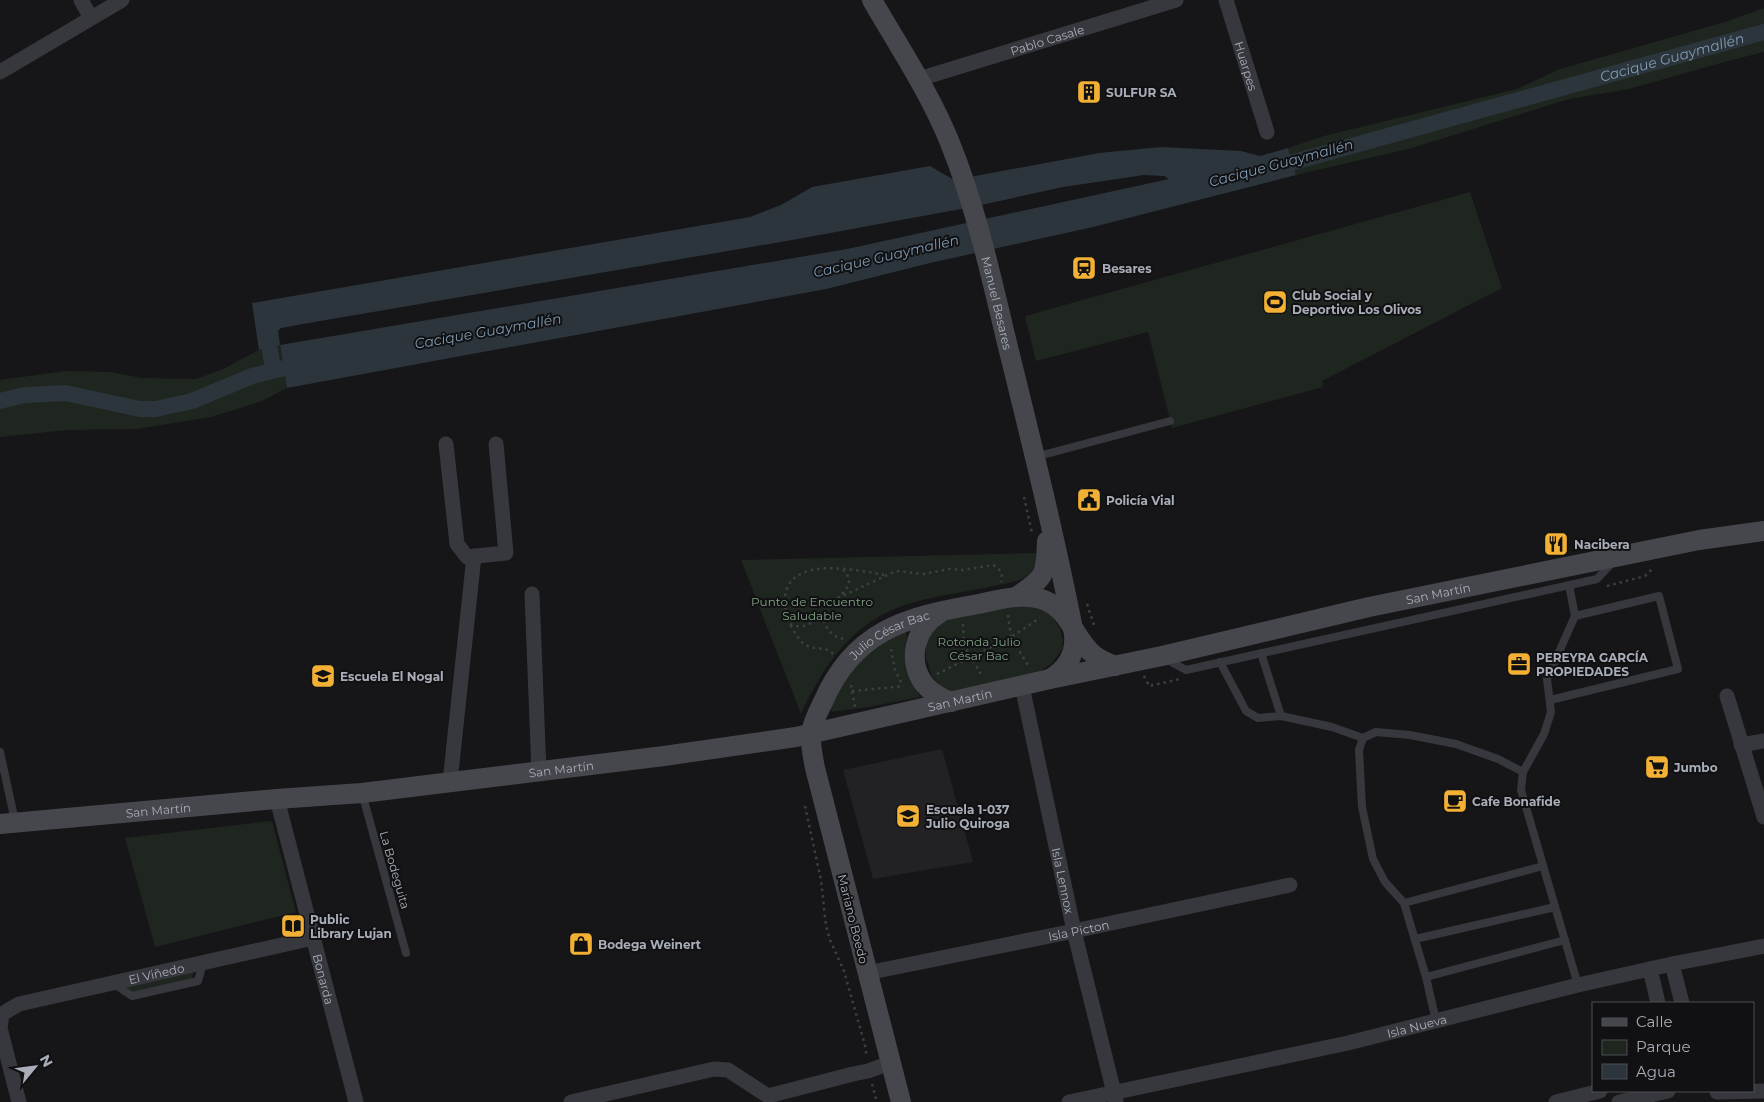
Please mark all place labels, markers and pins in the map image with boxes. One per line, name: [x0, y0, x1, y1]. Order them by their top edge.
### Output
building icon: SULFUR SA: [1076, 79, 1102, 105]
place label: SULFUR SA: [1106, 85, 1177, 100]
station icon: Besares: [1071, 255, 1097, 281]
place label: Besares: [1102, 261, 1152, 276]
place label: Club Social y Deportivo Los Olivos: [1292, 288, 1422, 317]
sports icon: Club Social y Deportivo Los Olivos: [1262, 289, 1288, 315]
public building icon: Policía Vial: [1076, 487, 1102, 513]
place label: Policía Vial: [1106, 493, 1175, 508]
restaurant icon: Nacibera: [1543, 531, 1569, 557]
place label: Nacibera: [1574, 537, 1630, 552]
place label: PEREYRA GARCÍA PROPIEDADES: [1536, 650, 1649, 679]
office icon: PEREYRA GARCÍA PROPIEDADES: [1506, 651, 1532, 677]
school or university icon: Escuela El Nogal: [310, 663, 336, 689]
place label: Escuela El Nogal: [340, 669, 444, 684]
supermarket icon: Jumbo: [1644, 754, 1670, 780]
place label: Jumbo: [1673, 760, 1718, 775]
cafe icon: Cafe Bonafide: [1442, 788, 1468, 814]
place label: Cafe Bonafide: [1472, 794, 1561, 809]
place label: Escuela 1-037 Julio Quiroga: [925, 802, 1010, 831]
school or university icon: Escuela 1-037 Julio Quiroga: [895, 803, 921, 829]
place label: Public Library Lujan: [310, 912, 392, 941]
library icon: Public Library Lujan: [280, 913, 306, 939]
shop icon: Bodega Weinert: [568, 931, 594, 957]
place label: Bodega Weinert: [598, 937, 702, 952]

